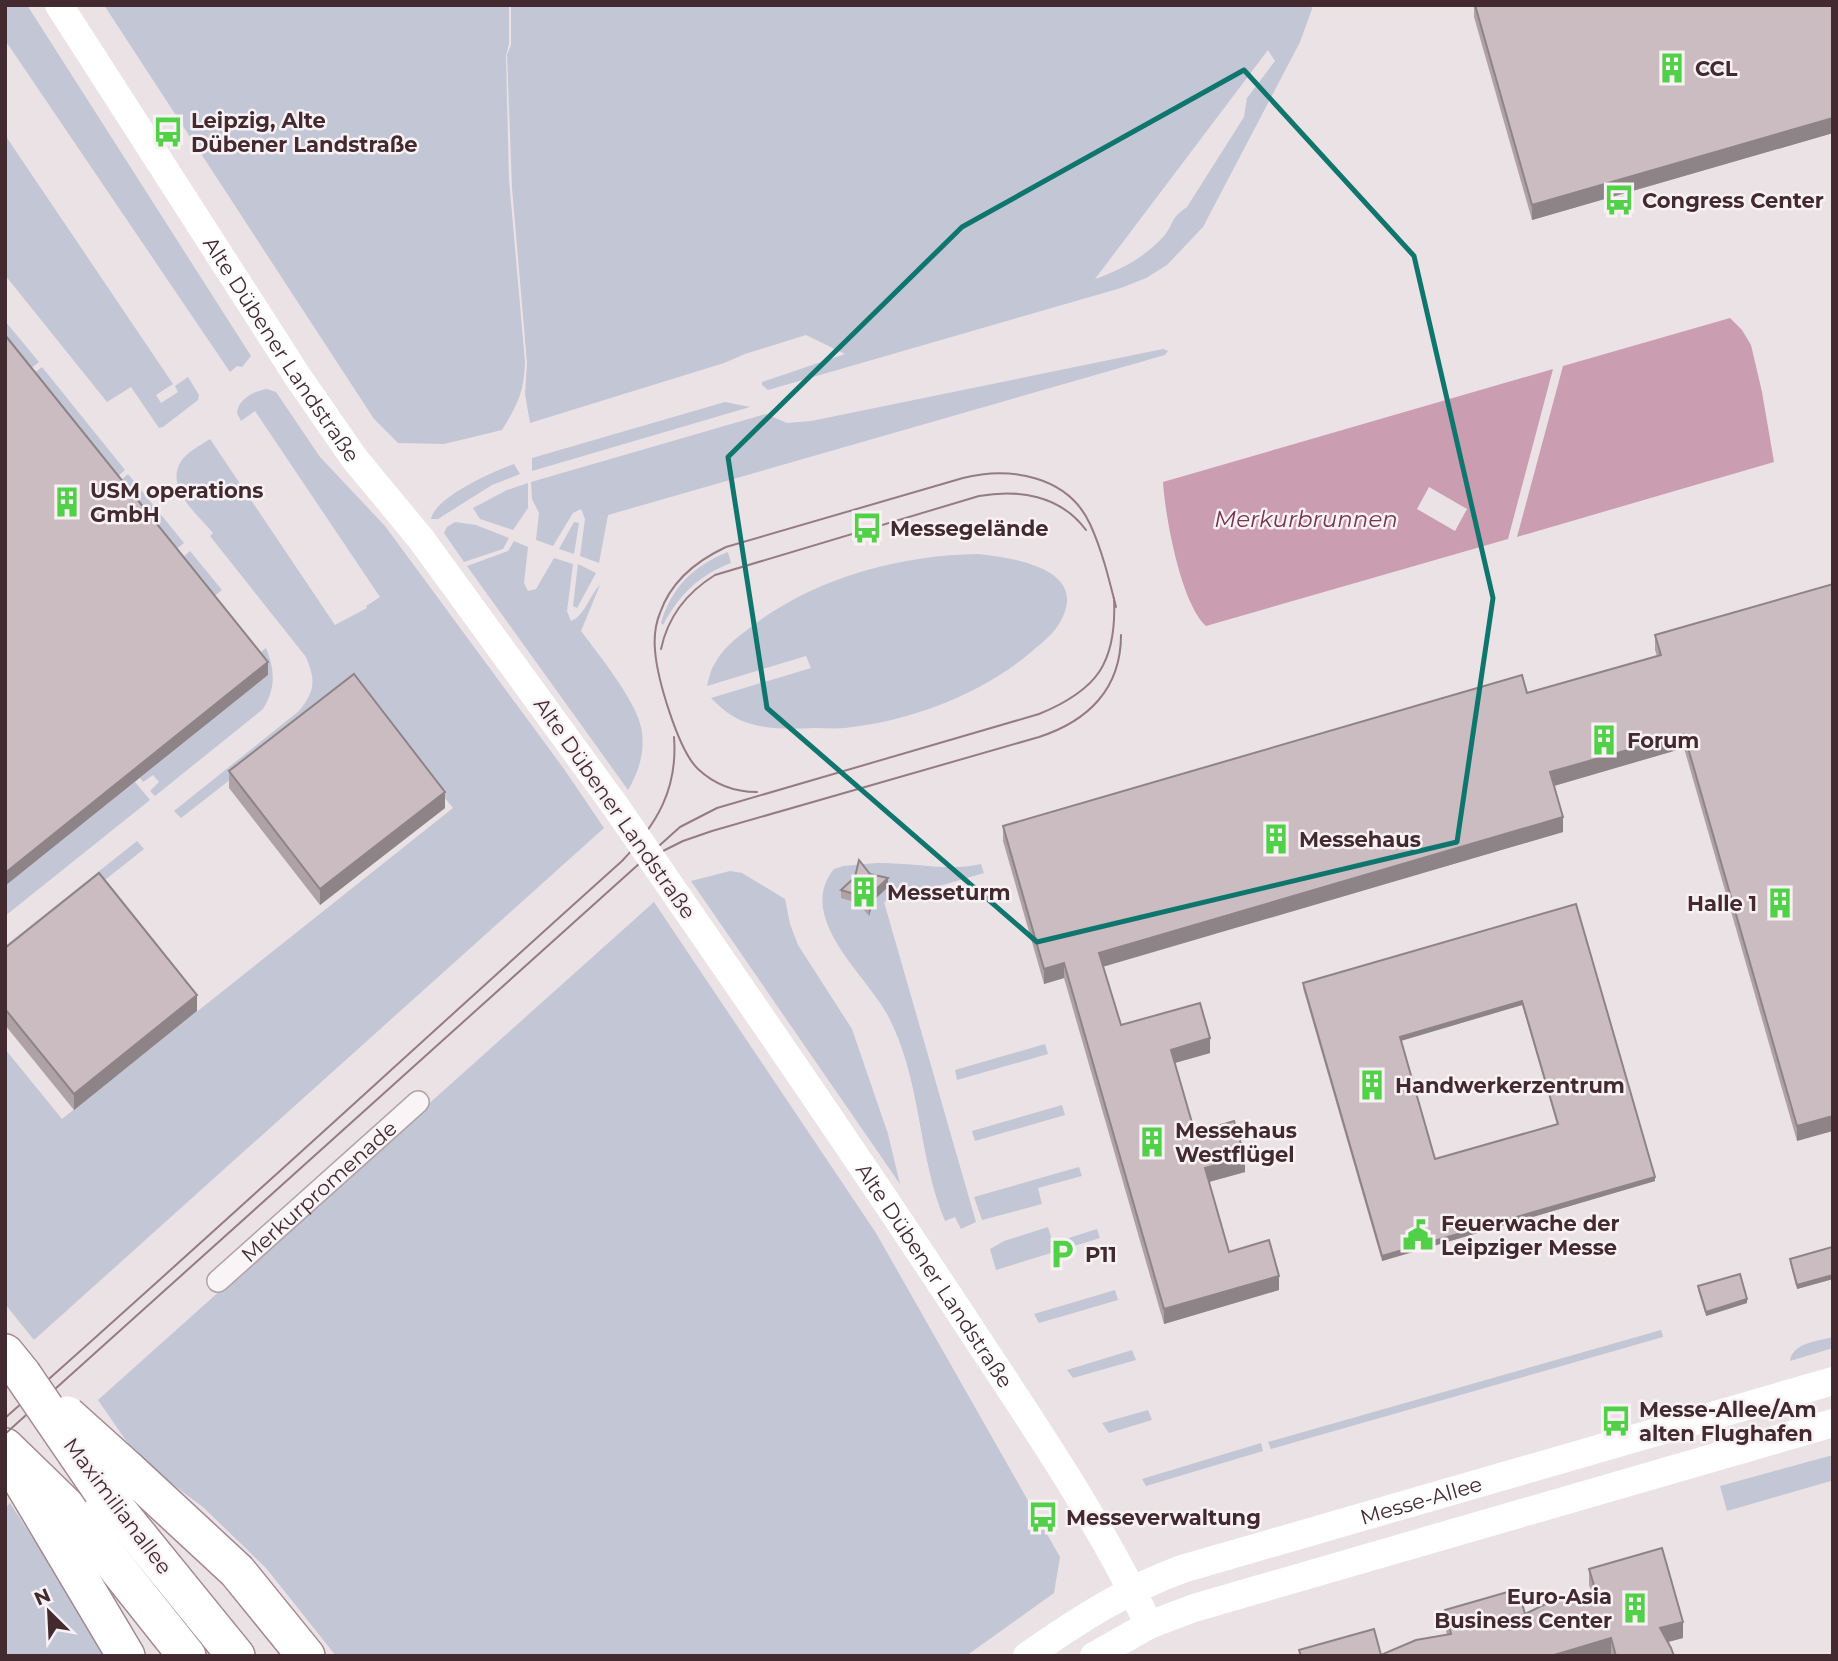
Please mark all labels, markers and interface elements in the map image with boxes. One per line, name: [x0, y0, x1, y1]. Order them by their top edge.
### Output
building icon: CCL: [1655, 51, 1689, 85]
place label: CCL: [1695, 56, 1738, 81]
place label: Leipzig, Alte Dübener Landstraße: [191, 108, 417, 157]
bus stop icon: Leipzig, Alte Dübener Landstraße: [151, 115, 185, 149]
bus stop icon: Congress Center: [1602, 183, 1636, 217]
place label: Congress Center: [1642, 188, 1824, 213]
street label: Alte Dübener Landstraße: [199, 232, 365, 467]
place label: USM operations GmbH: [90, 478, 264, 527]
building icon: USM operations GmbH: [50, 485, 84, 519]
water label: Merkurbrunnen: [1214, 505, 1398, 533]
bus stop icon: Messegelände: [850, 511, 884, 545]
place label: Messegelände: [890, 516, 1048, 541]
street label: Alte Dübener Landstraße: [529, 692, 701, 924]
building icon: Forum: [1587, 723, 1621, 757]
place label: Forum: [1627, 728, 1699, 753]
building icon: Messehaus: [1259, 822, 1293, 856]
place label: Messehaus: [1299, 827, 1421, 852]
building icon: Messeturm: [847, 875, 881, 909]
place label: Messeturm: [887, 880, 1010, 905]
building icon: Halle 1: [1763, 886, 1797, 920]
place label: Halle 1: [1687, 891, 1757, 916]
building icon: Handwerkerzentrum: [1355, 1068, 1389, 1102]
place label: Handwerkerzentrum: [1395, 1073, 1625, 1098]
street label: Merkurpromenade: [236, 1115, 401, 1267]
place label: Messehaus Westflügel: [1175, 1118, 1297, 1167]
building icon: Messehaus Westflügel: [1135, 1125, 1169, 1159]
street label: Alte Dübener Landstraße: [851, 1158, 1018, 1392]
place label: Feuerwache der Leipziger Messe: [1441, 1211, 1620, 1260]
public building icon: Feuerwache der Leipziger Messe: [1401, 1218, 1435, 1252]
parking icon: P11: [1045, 1237, 1079, 1271]
place label: P11: [1085, 1242, 1117, 1267]
place label: Messe-Allee/Am alten Flughafen: [1639, 1397, 1816, 1446]
bus stop icon: Messe-Allee/Am alten Flughafen: [1599, 1404, 1633, 1438]
street label: Maximilianallee: [59, 1433, 177, 1579]
street label: Messe-Allee: [1357, 1471, 1485, 1529]
bus stop icon: Messeverwaltung: [1026, 1500, 1060, 1534]
place label: Messeverwaltung: [1066, 1505, 1261, 1530]
north arrow: [14, 1577, 84, 1647]
text: N: [31, 1583, 54, 1611]
place label: Euro-Asia Business Center: [1434, 1584, 1612, 1633]
building icon: Euro-Asia Business Center: [1618, 1591, 1652, 1625]

